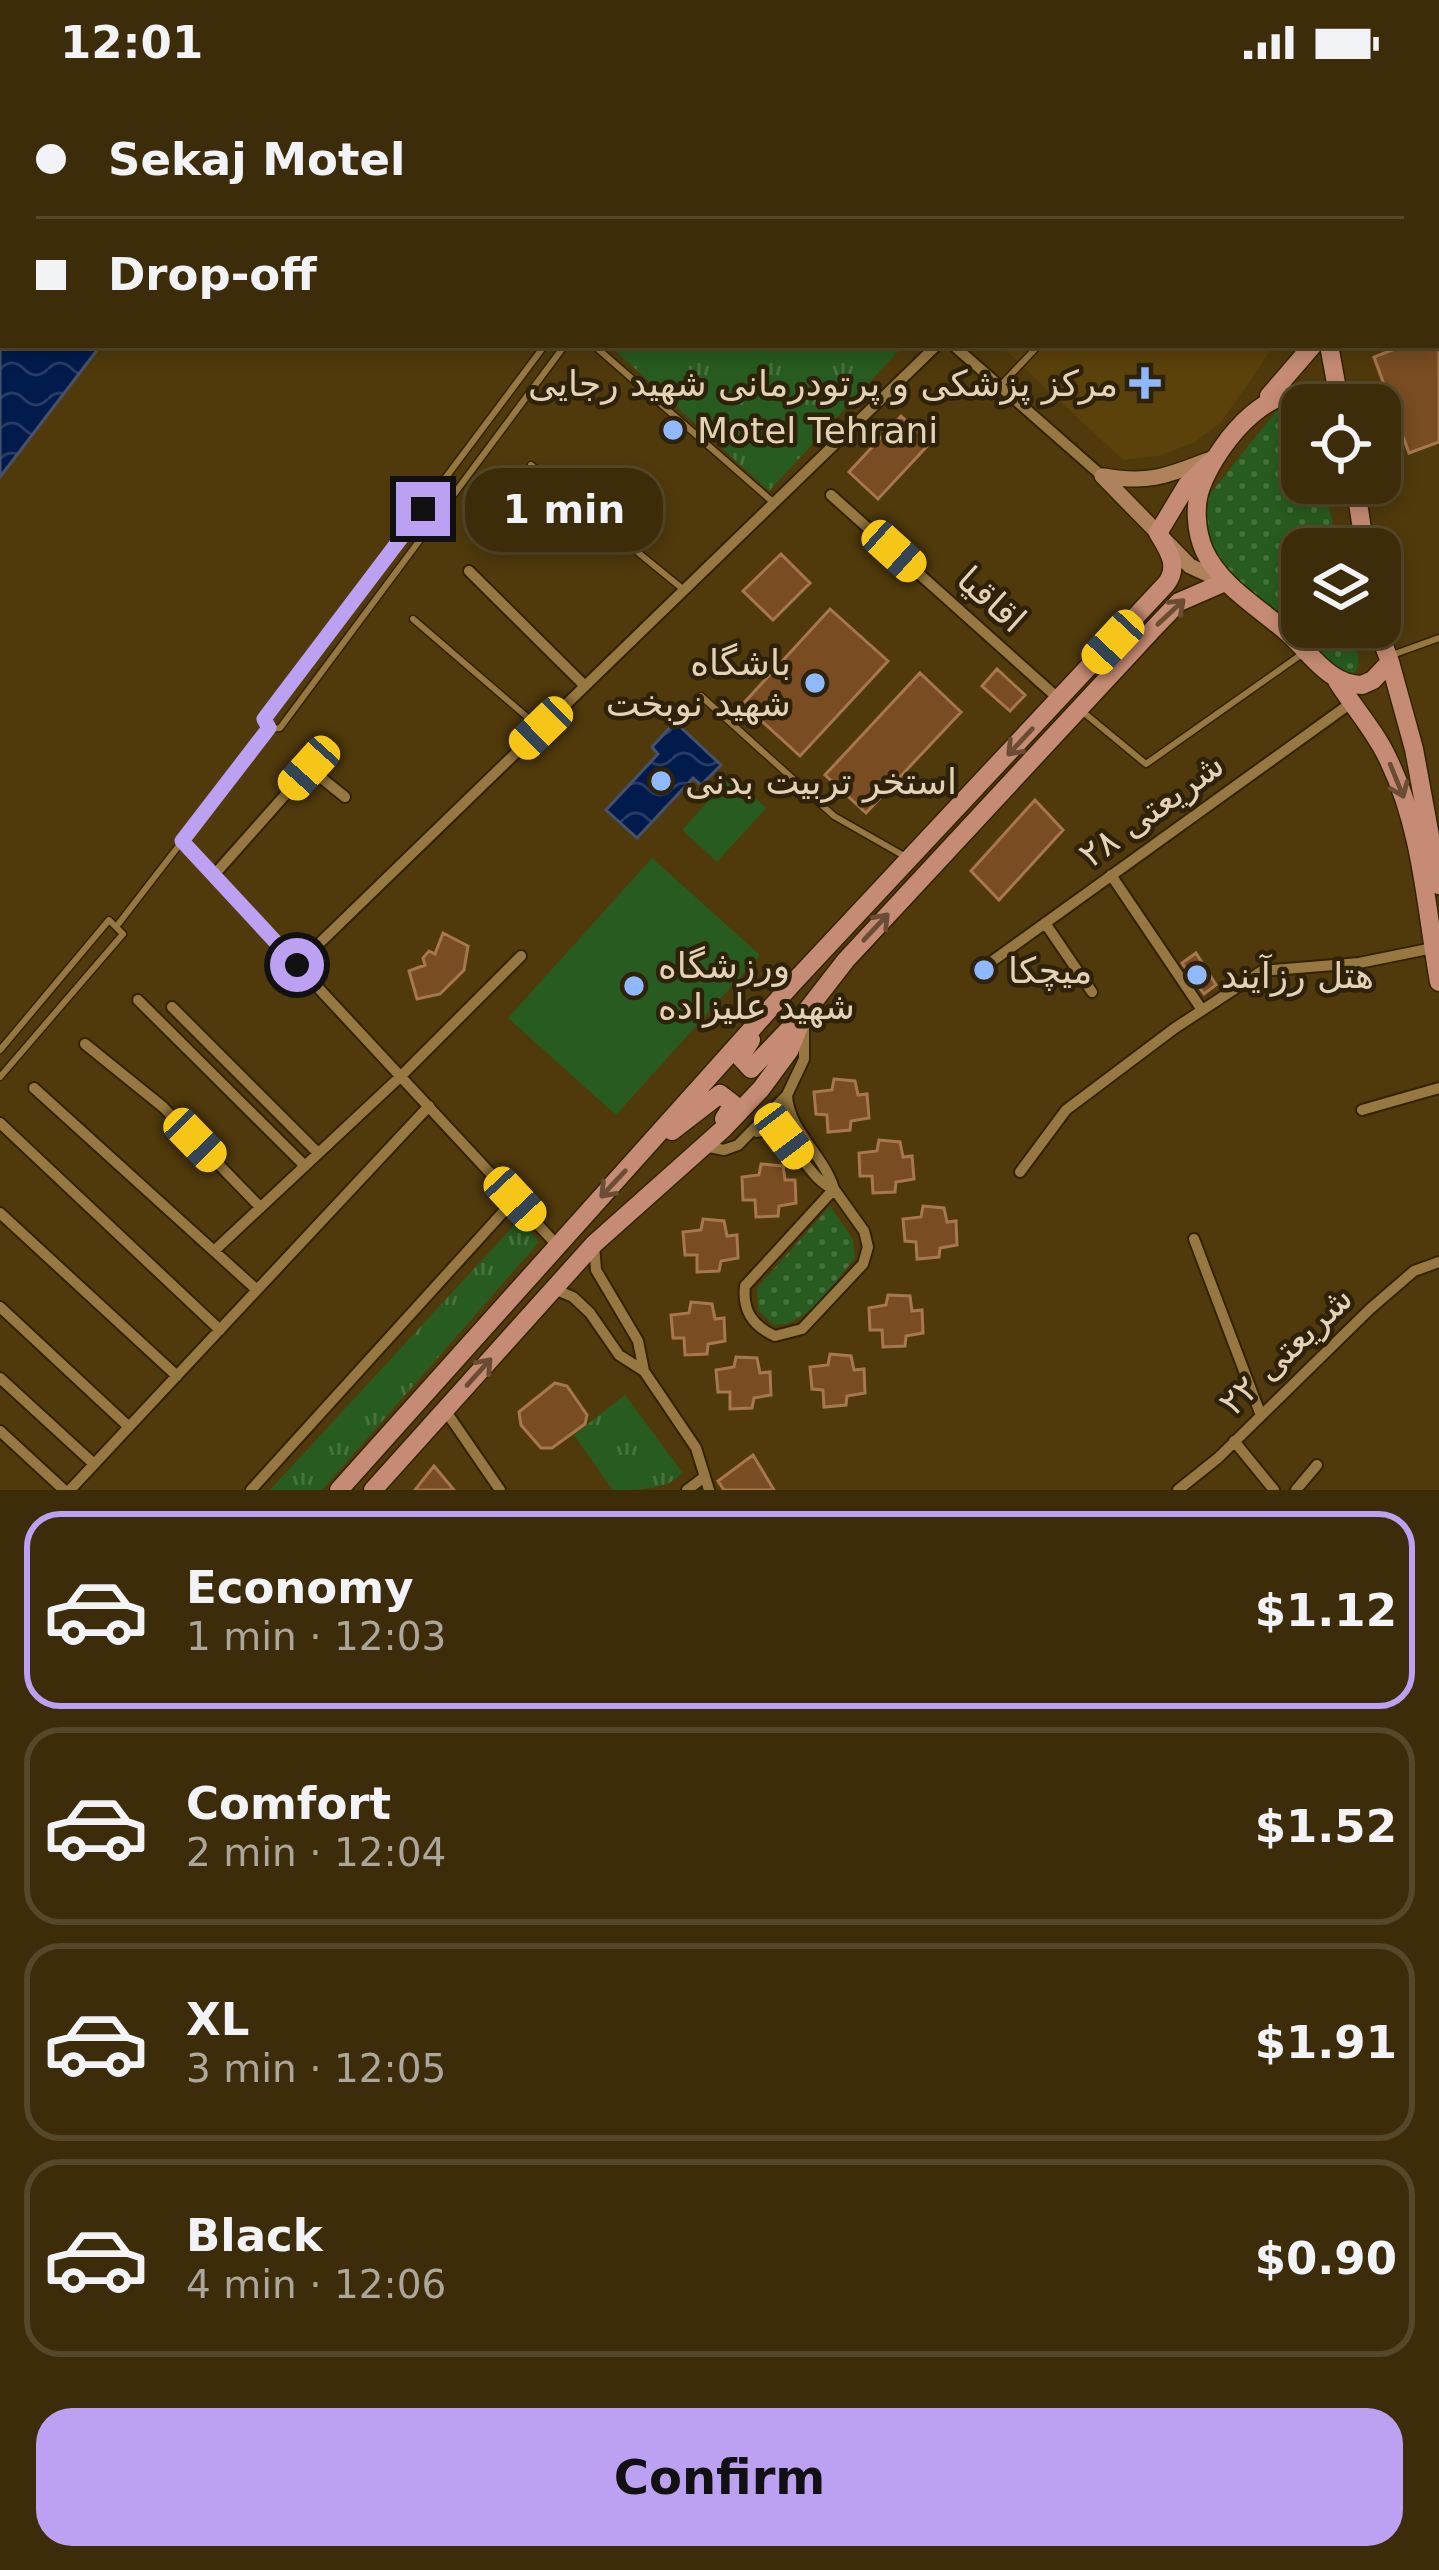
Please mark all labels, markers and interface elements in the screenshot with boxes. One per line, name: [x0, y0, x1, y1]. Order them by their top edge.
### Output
text: 12:01: [60, 16, 203, 69]
text: Sekaj Motel: [108, 133, 405, 186]
text: Drop-off: [108, 248, 317, 301]
place label: مرکز پزشکی و پرتودرمانی شهید رجایی: [528, 363, 1118, 405]
marker: مرکز پزشکی و پرتودرمانی شهید رجایی: [1129, 367, 1161, 399]
map controls: [1281, 384, 1401, 648]
button: locate: [1281, 384, 1401, 504]
place label: Motel Tehrani: [697, 410, 938, 451]
marker: Motel Tehrani: [660, 417, 686, 443]
callout: 1 min: [465, 467, 663, 551]
route end: [396, 482, 450, 536]
text: 1 min: [503, 487, 625, 532]
car: [855, 514, 933, 588]
button: layers: [1281, 528, 1401, 648]
street label: اقاقیا: [949, 558, 1034, 640]
one-way arrow: [1155, 598, 1185, 627]
car: [1075, 603, 1151, 681]
place label: باشگاه شهید نوبخت: [606, 642, 791, 725]
marker: باشگاه شهید نوبخت: [802, 670, 828, 696]
car: [503, 690, 579, 766]
one-way arrow: [1006, 727, 1034, 757]
car: [272, 729, 346, 807]
street label: شریعتی ۲۸: [1071, 743, 1232, 876]
place label: استخر تربیت بدنی: [685, 761, 957, 803]
one-way arrow: [1388, 762, 1410, 799]
marker: استخر تربیت بدنی: [648, 768, 674, 794]
one-way arrow: [862, 913, 890, 943]
route start: [270, 938, 324, 992]
place label: ورزشگاه شهید علیزاده: [658, 945, 855, 1028]
place label: میچکا: [1008, 950, 1092, 991]
place label: هتل رزآیند: [1221, 953, 1374, 997]
marker: میچکا: [971, 957, 997, 983]
marker: هتل رزآیند: [1184, 962, 1210, 988]
marker: ورزشگاه شهید علیزاده: [621, 973, 647, 999]
car: [748, 1096, 820, 1176]
car: [157, 1102, 233, 1178]
car: [477, 1160, 553, 1238]
one-way arrow: [600, 1168, 627, 1198]
street label: شریعتی ۲۲: [1211, 1277, 1361, 1424]
one-way arrow: [465, 1357, 492, 1387]
icon: car: [42, 1556, 150, 1664]
text: Economy: [186, 1561, 414, 1614]
text: $1.12: [1255, 1584, 1397, 1637]
text: 1 min · 12:03: [186, 1614, 446, 1659]
icon: car: [42, 1772, 150, 1880]
text: Comfort: [186, 1777, 391, 1830]
text: $1.52: [1255, 1800, 1397, 1853]
text: 2 min · 12:04: [186, 1830, 446, 1875]
icon: car: [42, 1988, 150, 2096]
text: XL: [186, 1993, 249, 2046]
text: $1.91: [1255, 2016, 1397, 2069]
text: 3 min · 12:05: [186, 2046, 446, 2091]
icon: car: [42, 2204, 150, 2312]
text: Black: [186, 2209, 323, 2262]
text: $0.90: [1255, 2232, 1397, 2285]
text: 4 min · 12:06: [186, 2262, 446, 2307]
button: Confirm: [36, 2408, 1403, 2546]

